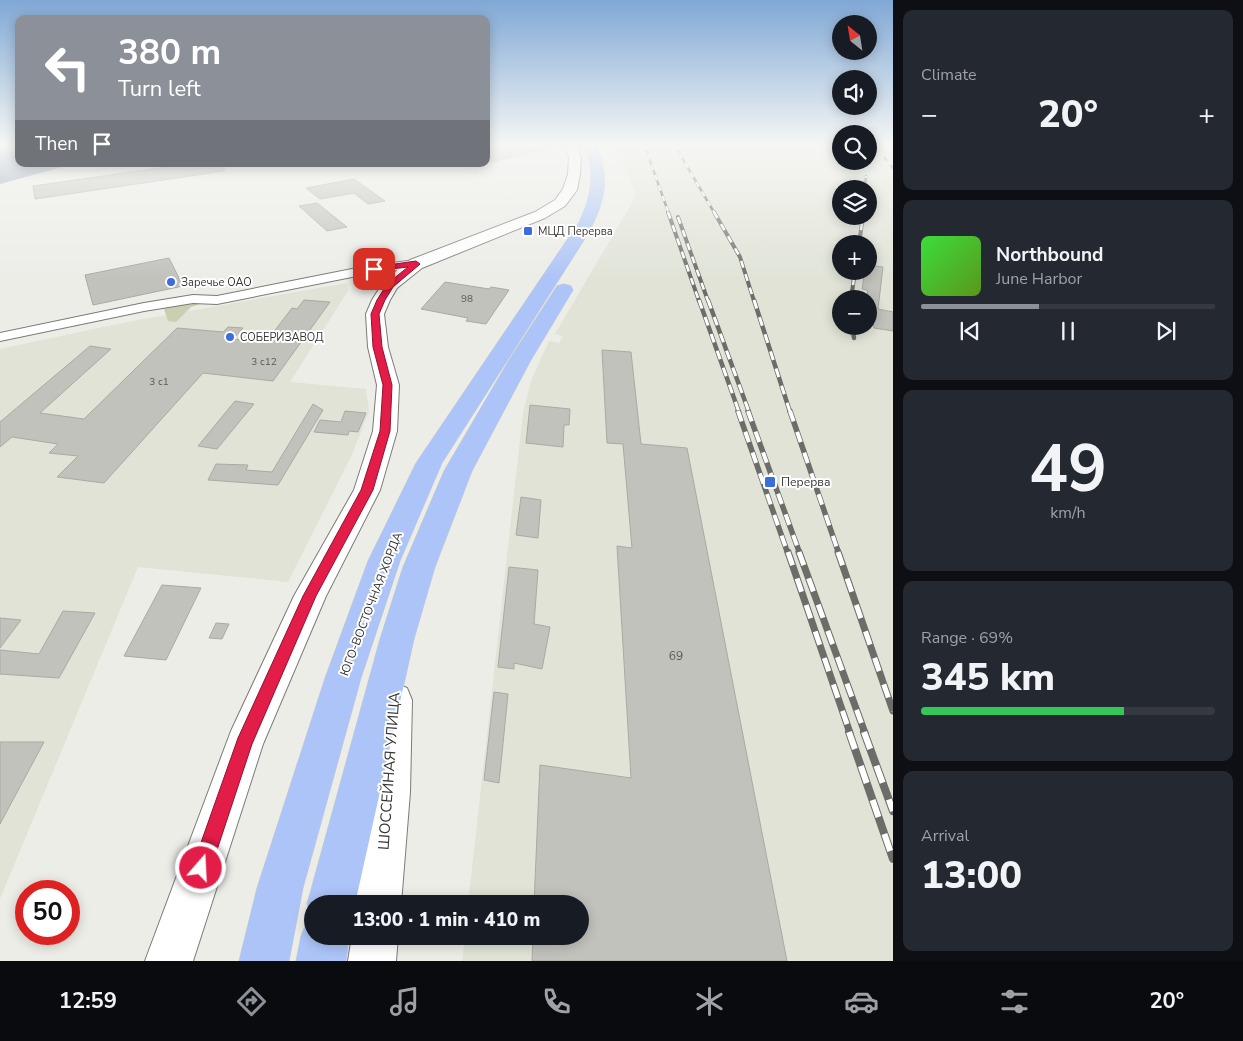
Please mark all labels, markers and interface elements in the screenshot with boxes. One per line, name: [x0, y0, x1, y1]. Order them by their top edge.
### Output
north arrow: [832, 15, 878, 60]
map controls: [832, 15, 877, 335]
text: 380 m: [118, 29, 221, 76]
icon: left: [35, 35, 100, 100]
text: Climate: [921, 64, 976, 86]
button: sound: [832, 70, 877, 115]
text: Turn left: [118, 74, 201, 104]
text: 20°: [1038, 89, 1098, 140]
text: −: [921, 96, 938, 134]
text: +: [1198, 96, 1215, 134]
button: search: [832, 125, 877, 170]
icon: arrive: [88, 130, 116, 158]
text: Then: [35, 131, 78, 157]
button: layers: [832, 180, 877, 225]
place label: МЦД Перерва: [538, 224, 613, 239]
marker: МЦД Перерва: [522, 225, 534, 237]
button: +: [832, 235, 877, 280]
text: Northbound: [996, 242, 1103, 268]
pin: [353, 248, 395, 290]
icon: arrive: [360, 255, 388, 283]
text: June Harbor: [996, 268, 1082, 290]
place label: Заречье ОАО: [181, 275, 252, 290]
marker: Заречье ОАО: [165, 276, 177, 288]
button: −: [832, 290, 877, 335]
house number: 98: [461, 292, 473, 306]
icon: previous: [956, 317, 984, 345]
icon: pause: [1054, 317, 1082, 345]
icon: next: [1152, 317, 1180, 345]
place label: СОБЕРИЗАВОД: [240, 330, 324, 345]
marker: СОБЕРИЗАВОД: [224, 331, 236, 343]
house number: 3 с12: [251, 355, 277, 369]
house number: 3 с1: [149, 375, 169, 389]
text: 49: [1029, 425, 1107, 514]
place label: Перерва: [781, 474, 830, 490]
marker: Перерва: [763, 475, 777, 489]
text: km/h: [1050, 502, 1086, 524]
street label: ЮГО-ВОСТОЧНАЯ ХОРДА: [336, 530, 406, 678]
text: Range · 69%: [921, 627, 1013, 649]
house number: 69: [669, 648, 683, 664]
text: 345 km: [921, 652, 1055, 703]
street label: ШОССЕЙНАЯ УЛИЦА: [374, 691, 404, 851]
text: Arrival: [921, 825, 969, 847]
position arrow: [174, 841, 226, 893]
text: 13:00: [921, 850, 1022, 901]
speed limit sign: 50: [15, 880, 80, 945]
text: 13:00 · 1 min · 410 m: [353, 907, 540, 933]
icon: directions: [234, 984, 269, 1019]
icon: music: [387, 984, 422, 1019]
icon: phone: [539, 984, 574, 1019]
icon: climate: [692, 984, 727, 1019]
icon: car: [844, 984, 879, 1019]
icon: filters: [997, 984, 1032, 1019]
text: 12:59: [59, 986, 117, 1016]
text: 20°: [1149, 986, 1184, 1016]

